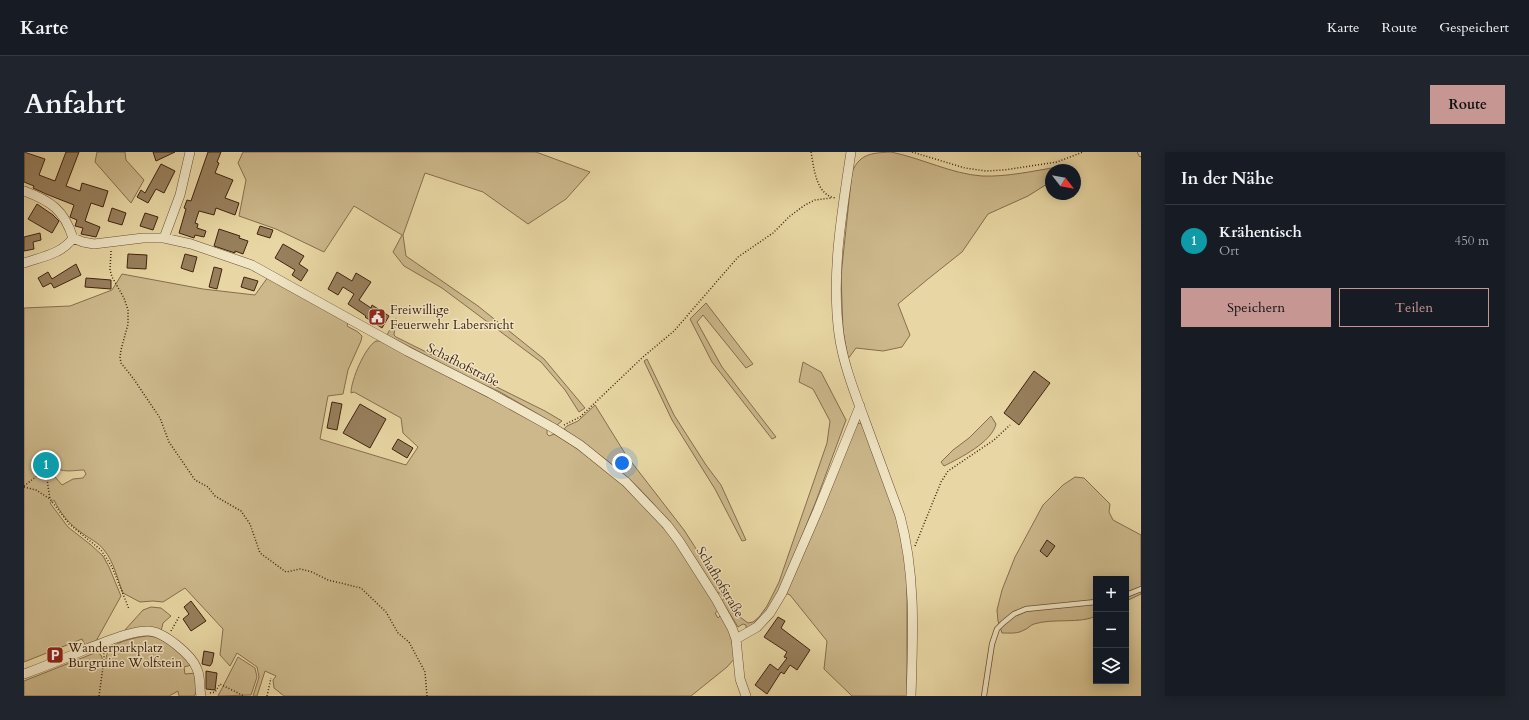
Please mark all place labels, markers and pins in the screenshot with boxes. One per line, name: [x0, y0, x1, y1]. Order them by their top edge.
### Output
place label: Freiwillige Feuerwehr Labersricht: [390, 301, 514, 334]
public building icon: Freiwillige Feuerwehr Labersricht: [367, 307, 387, 327]
pin: 1: [33, 450, 59, 480]
place label: Wanderparkplatz Burgruine Wolfstein: [67, 639, 183, 672]
parking icon: Wanderparkplatz Burgruine Wolfstein: [45, 645, 65, 665]

